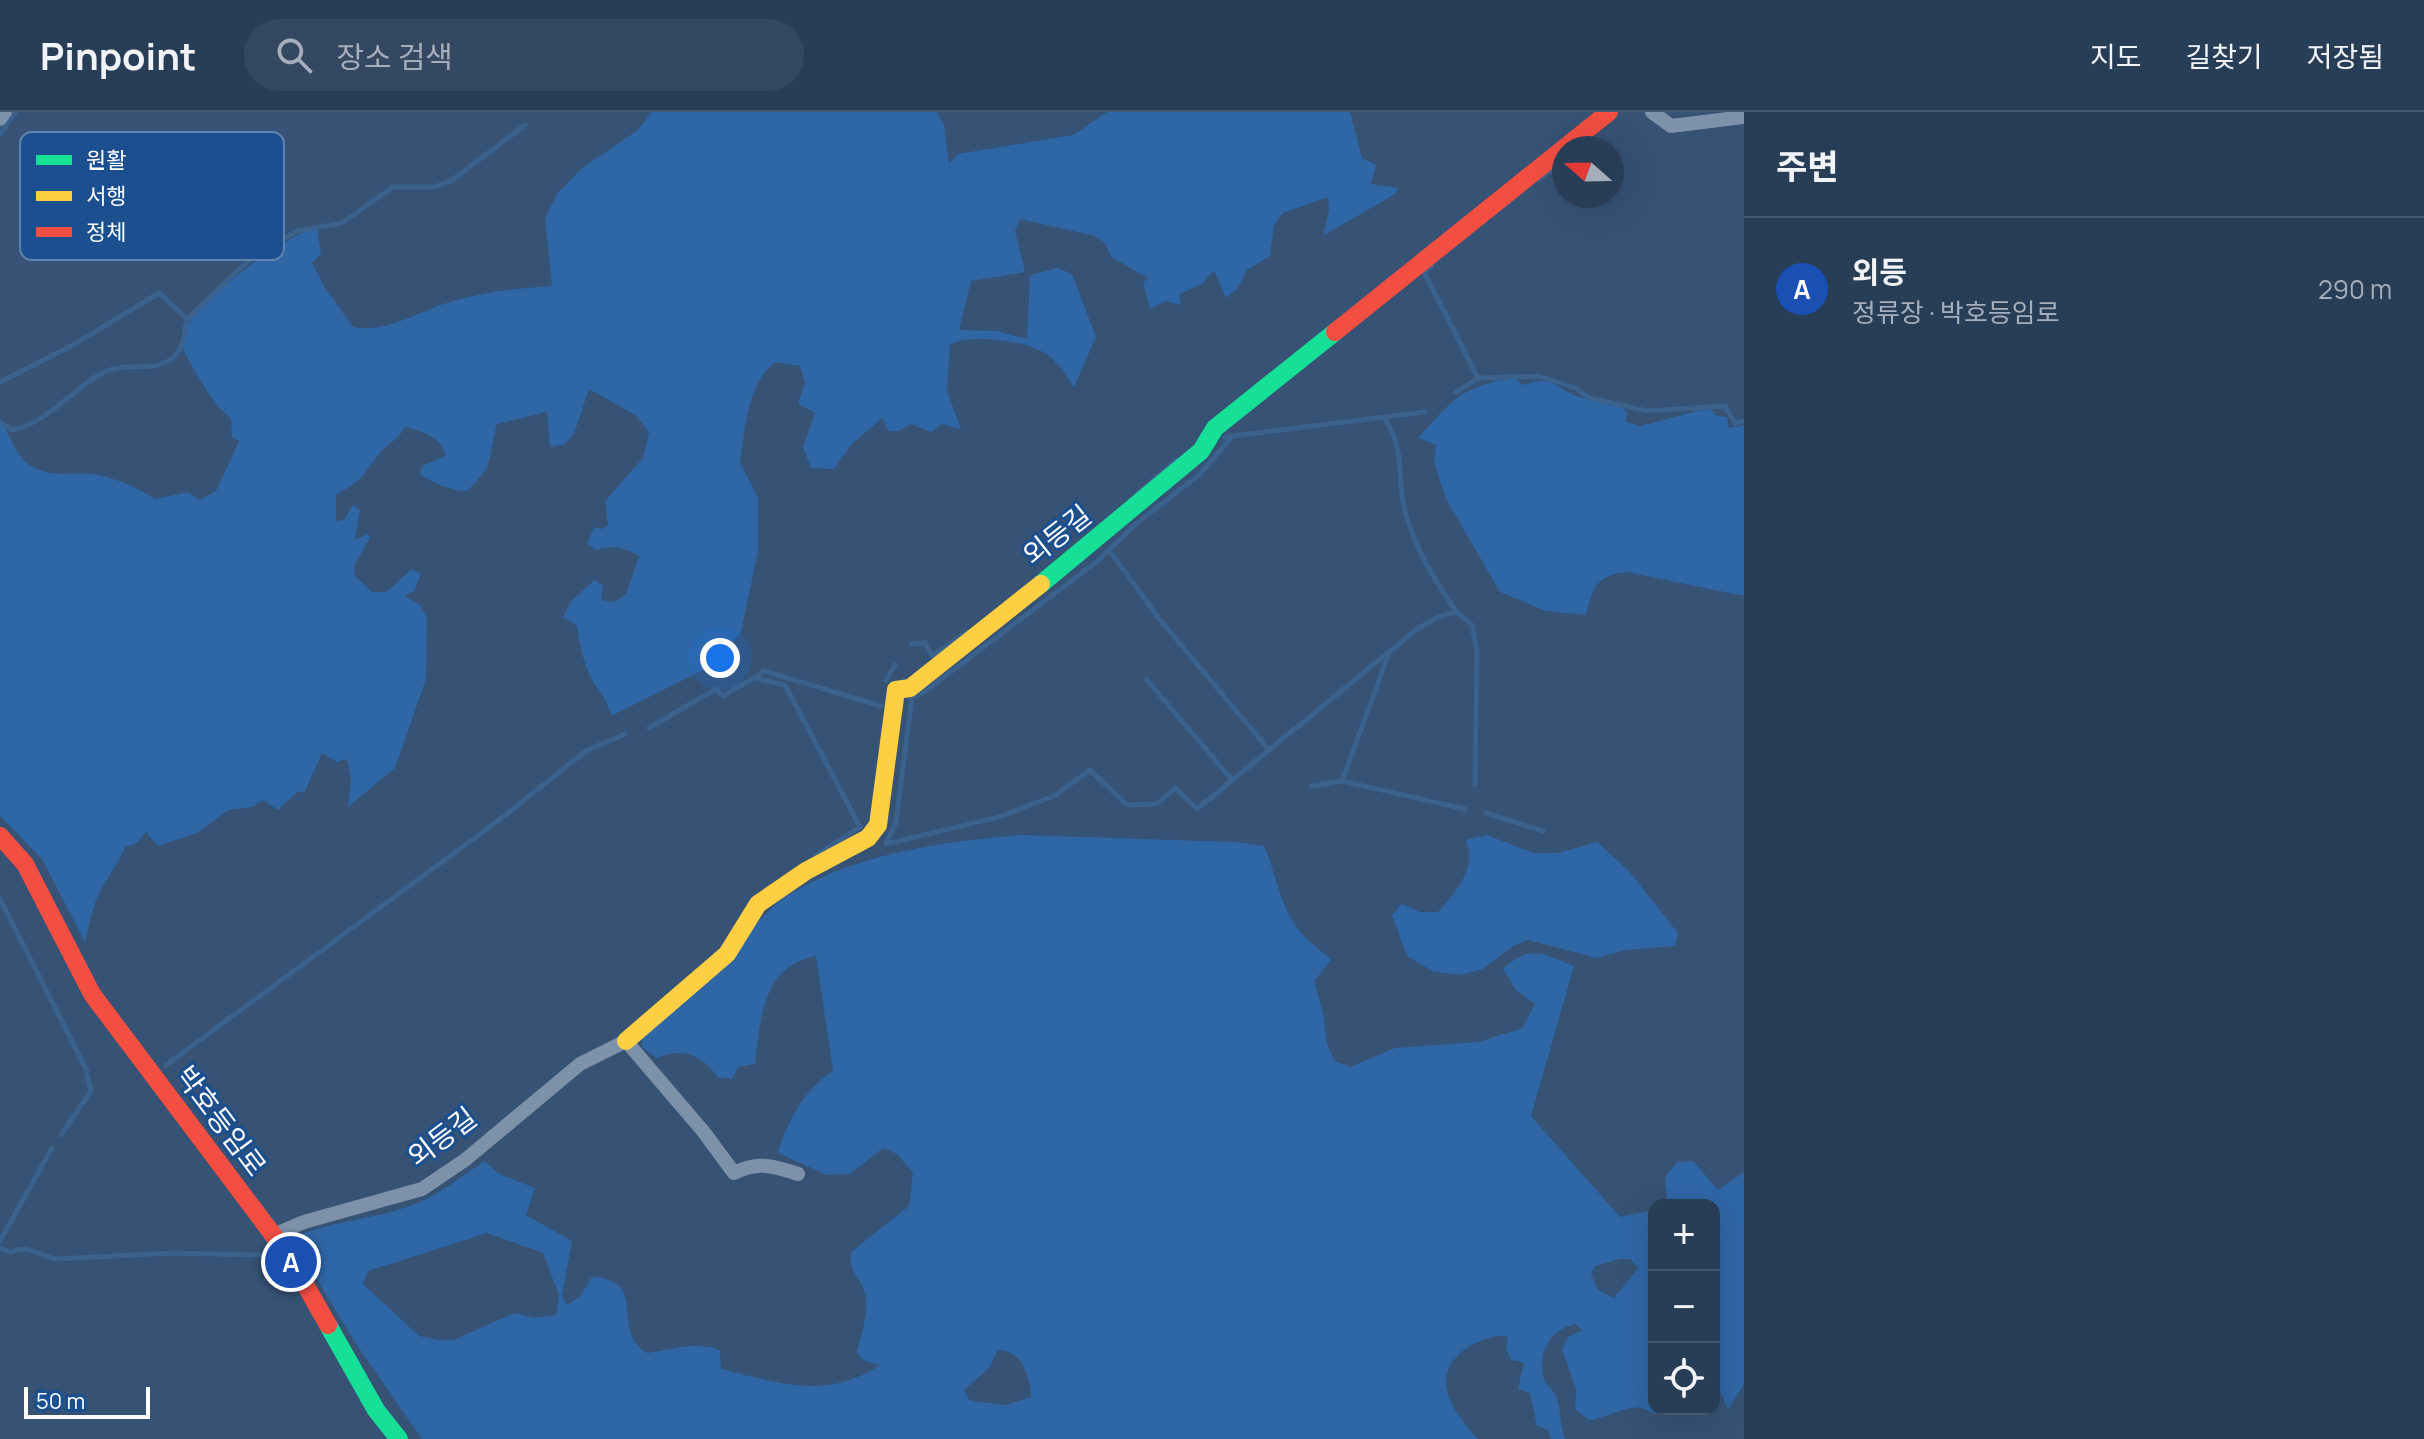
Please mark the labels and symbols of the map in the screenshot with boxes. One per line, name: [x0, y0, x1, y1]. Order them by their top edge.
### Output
legend: [20, 132, 284, 260]
north arrow: [1552, 136, 1624, 208]
text: 원활: [86, 145, 126, 175]
text: 서행: [86, 181, 126, 211]
text: 정체: [86, 217, 126, 247]
street label: 외등길: [1014, 495, 1099, 573]
your location: [700, 638, 740, 678]
street label: 박호등임로: [168, 1058, 276, 1183]
street label: 외등길: [399, 1098, 484, 1175]
pin: A: [265, 1232, 317, 1292]
scale bar: [24, 1383, 150, 1419]

